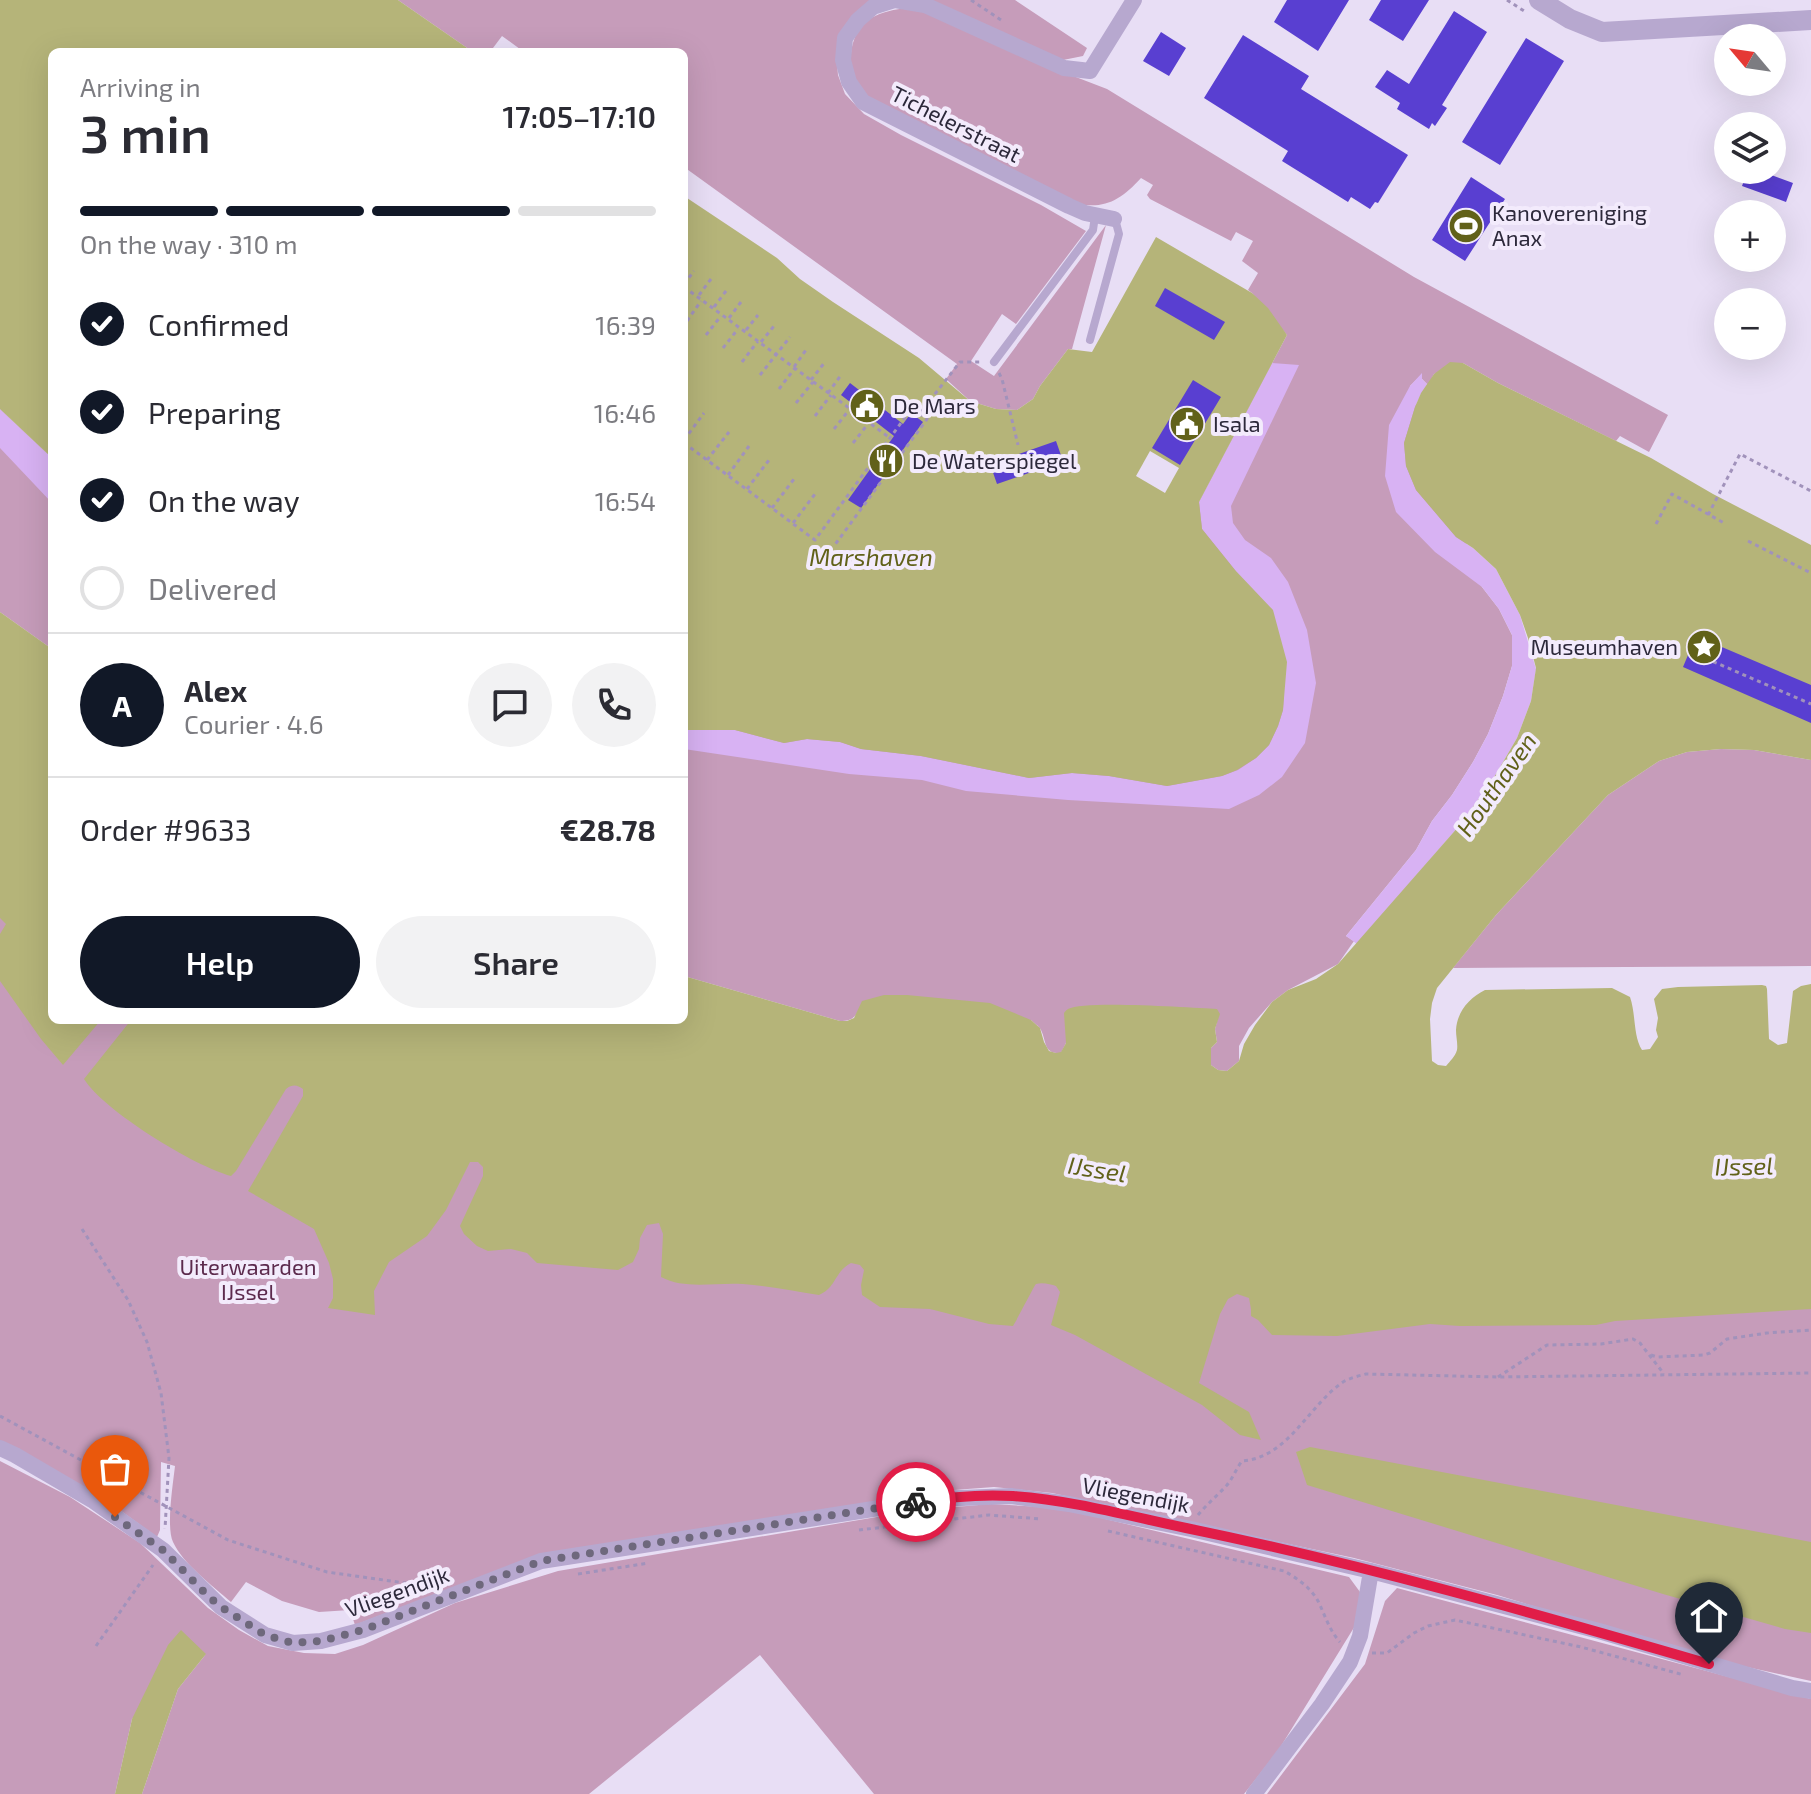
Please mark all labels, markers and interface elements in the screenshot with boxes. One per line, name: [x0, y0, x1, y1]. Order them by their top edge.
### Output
north arrow: [1714, 24, 1786, 96]
map controls: [1714, 24, 1786, 360]
text: Arriving in: [80, 71, 201, 102]
street label: Tichelerstraat: [887, 79, 1025, 167]
text: 17:05–17:10: [502, 98, 656, 134]
text: 3 min: [80, 101, 211, 163]
button: layers: [1714, 112, 1786, 184]
place label: Kanovereniging Anax: [1492, 199, 1647, 250]
button: +: [1714, 200, 1786, 272]
sports icon: Kanovereniging Anax: [1447, 207, 1485, 245]
text: On the way · 310 m: [80, 228, 298, 259]
button: −: [1714, 288, 1786, 360]
icon: check: [80, 302, 124, 346]
text: Confirmed: [148, 306, 289, 342]
text: 16:39: [595, 309, 656, 340]
public building icon: De Mars: [848, 387, 886, 425]
icon: check: [80, 390, 124, 434]
place label: De Mars: [893, 392, 976, 418]
text: Preparing: [148, 394, 281, 430]
text: 16:46: [594, 397, 656, 428]
public building icon: Isala: [1168, 405, 1206, 443]
place label: Isala: [1213, 410, 1261, 436]
restaurant icon: De Waterspiegel: [867, 442, 905, 480]
place label: De Waterspiegel: [912, 447, 1077, 473]
icon: check: [80, 478, 124, 522]
text: On the way: [148, 482, 300, 518]
text: 16:54: [595, 485, 656, 516]
water label: Marshaven: [809, 542, 933, 571]
text: Delivered: [148, 570, 277, 606]
place icon: Museumhaven: [1685, 628, 1723, 666]
place label: Museumhaven: [1530, 633, 1678, 659]
button: chat: [468, 663, 552, 747]
button: phone: [572, 663, 656, 747]
text: Alex: [184, 672, 247, 708]
text: A: [112, 687, 132, 723]
text: Courier · 4.6: [184, 708, 324, 739]
water label: Houthaven: [1450, 727, 1542, 841]
text: Order #9633: [80, 811, 251, 847]
text: €28.78: [560, 811, 656, 847]
button: Help: [80, 916, 360, 1008]
button: Share: [376, 916, 656, 1008]
water label: IJssel: [1066, 1150, 1128, 1187]
water label: IJssel: [1714, 1150, 1774, 1181]
park label: Uiterwaarden IJssel: [179, 1253, 317, 1304]
pin: [81, 1435, 149, 1517]
icon: bag: [93, 1447, 137, 1491]
courier: [876, 1462, 956, 1542]
street label: Vliegendijk: [1080, 1471, 1192, 1518]
icon: bike: [894, 1480, 938, 1524]
street label: Vliegendijk: [341, 1560, 453, 1623]
pin: [1675, 1582, 1743, 1664]
icon: home: [1687, 1594, 1731, 1638]

